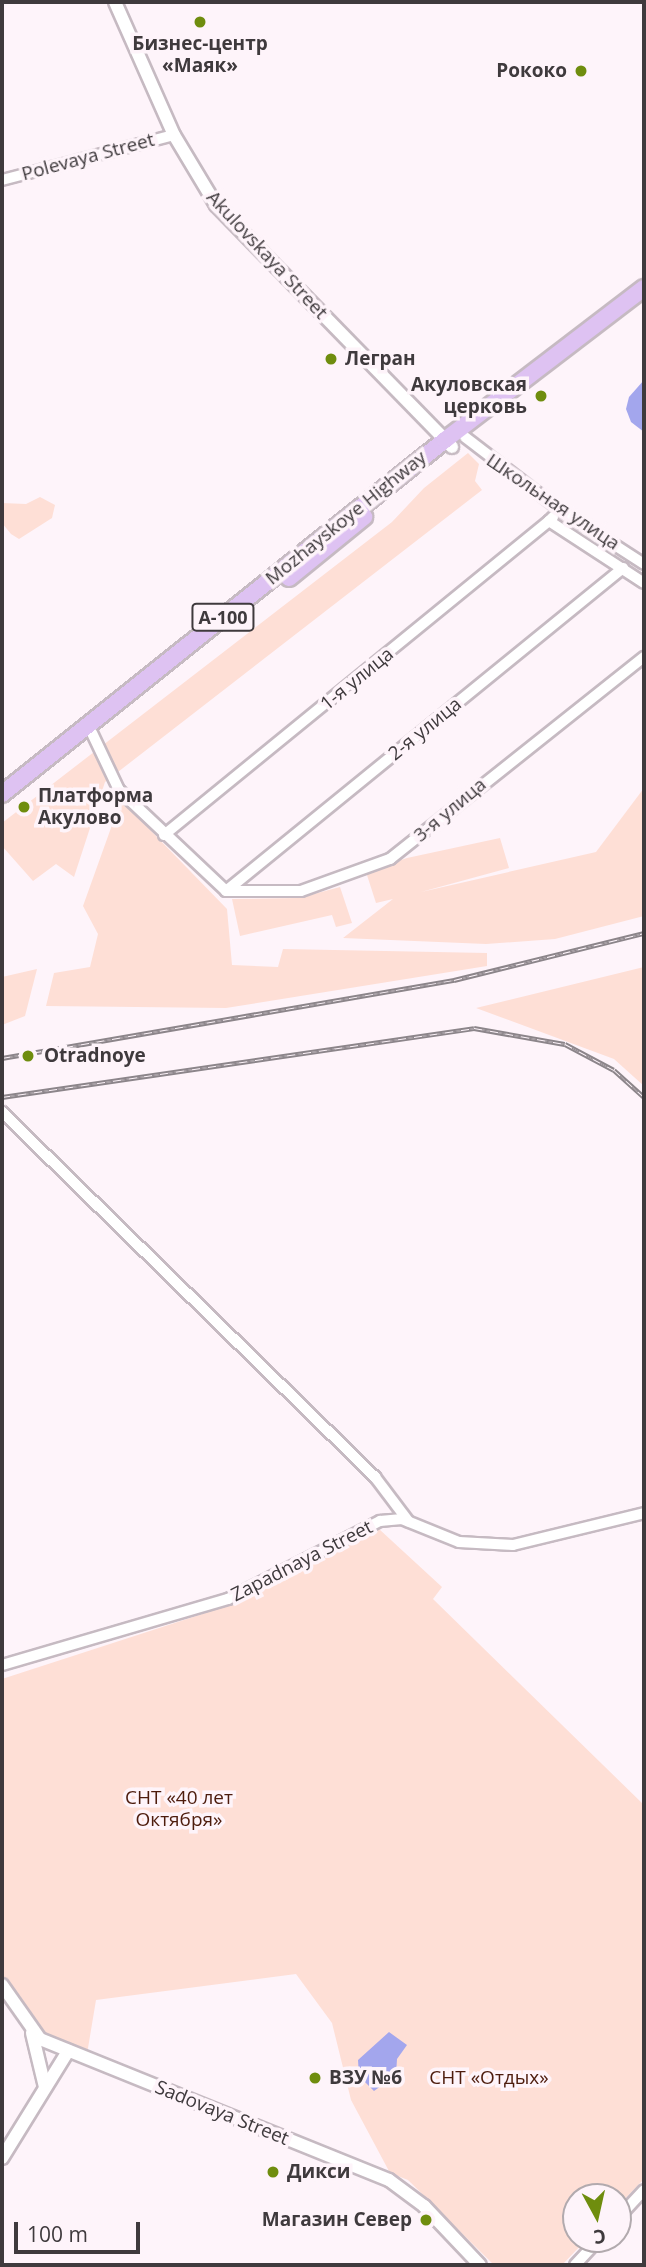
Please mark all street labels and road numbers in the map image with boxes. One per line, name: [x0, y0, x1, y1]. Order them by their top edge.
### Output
street label: Polevaya Street: [19, 128, 157, 186]
street label: Akulovskaya Street: [202, 186, 332, 324]
street label: Mozhayskoye Highway: [261, 446, 431, 590]
street label: Школьная улица: [482, 449, 624, 555]
road number: А-100: [190, 602, 256, 632]
street label: 1-я улица: [316, 643, 398, 715]
street label: 2-я улица: [384, 693, 466, 765]
street label: 3-я улица: [409, 773, 491, 847]
street label: Zapadnaya Street: [228, 1516, 376, 1606]
street label: Sadovaya Street: [152, 2076, 292, 2150]

